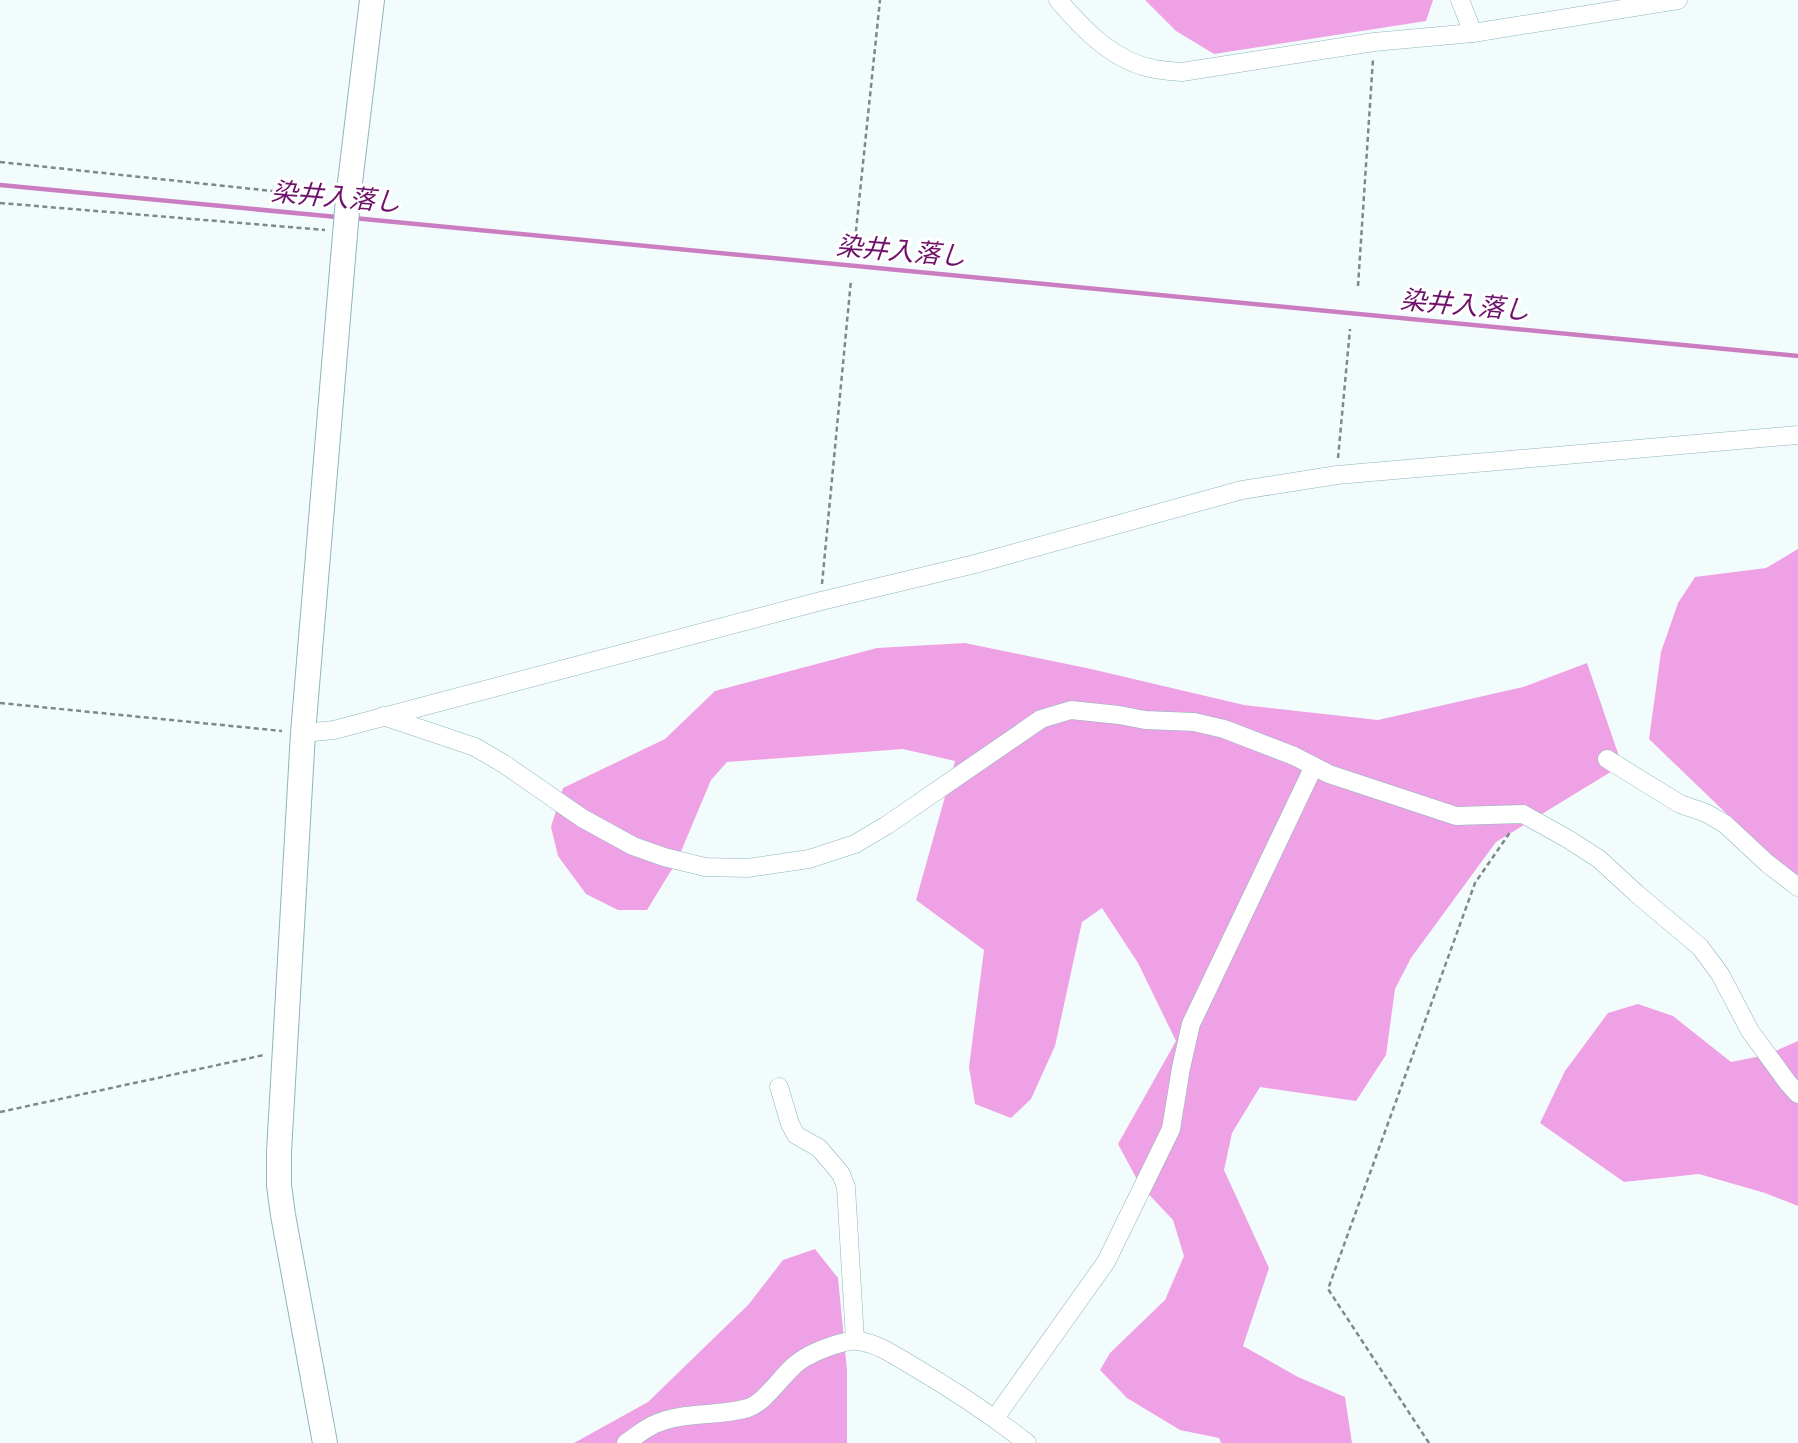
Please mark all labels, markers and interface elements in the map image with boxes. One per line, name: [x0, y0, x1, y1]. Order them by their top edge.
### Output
water label: 染井入落し: [270, 173, 402, 220]
water label: 染井入落し: [835, 227, 967, 274]
water label: 染井入落し: [1399, 281, 1531, 328]

